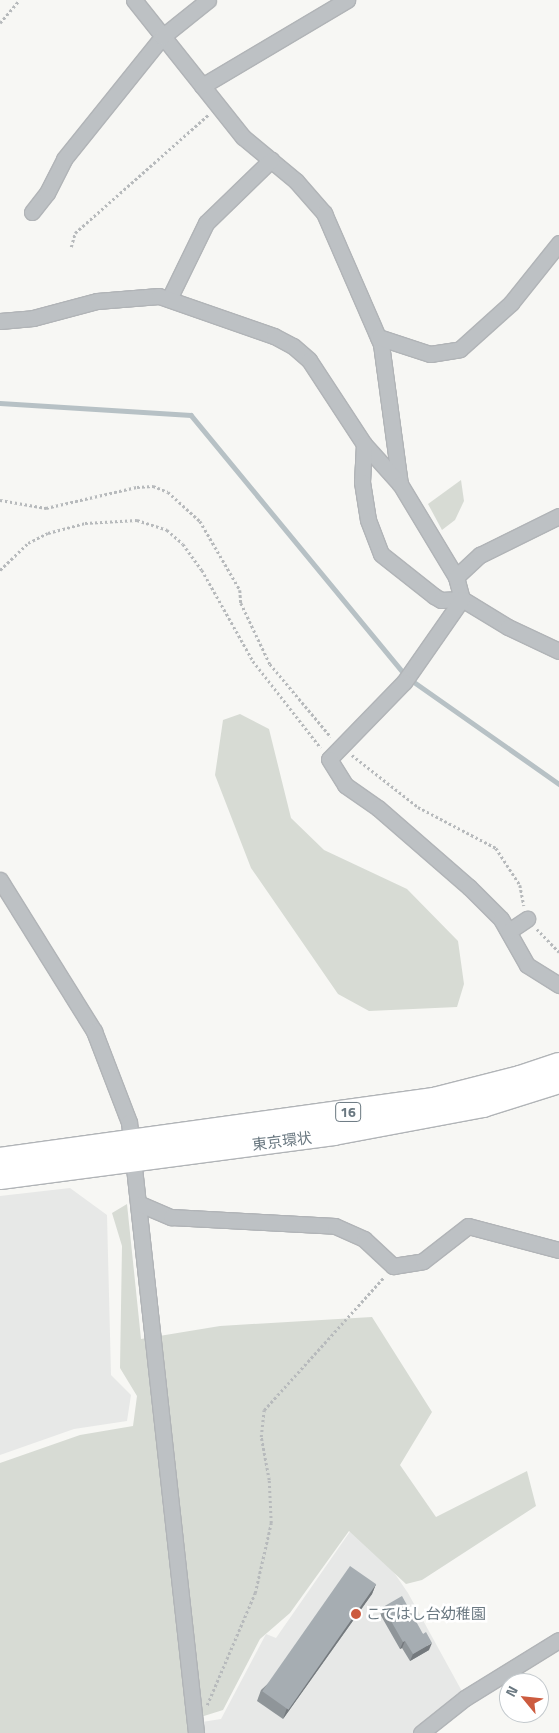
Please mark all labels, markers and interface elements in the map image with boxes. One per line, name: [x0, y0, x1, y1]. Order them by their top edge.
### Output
road number: 16: [334, 1100, 362, 1124]
street label: 東京環状: [251, 1128, 313, 1154]
place label: こてはし台幼稚園: [366, 1605, 486, 1623]
marker: こてはし台幼稚園: [350, 1608, 362, 1620]
north arrow: [499, 1673, 549, 1723]
text: N: [500, 1682, 523, 1700]

